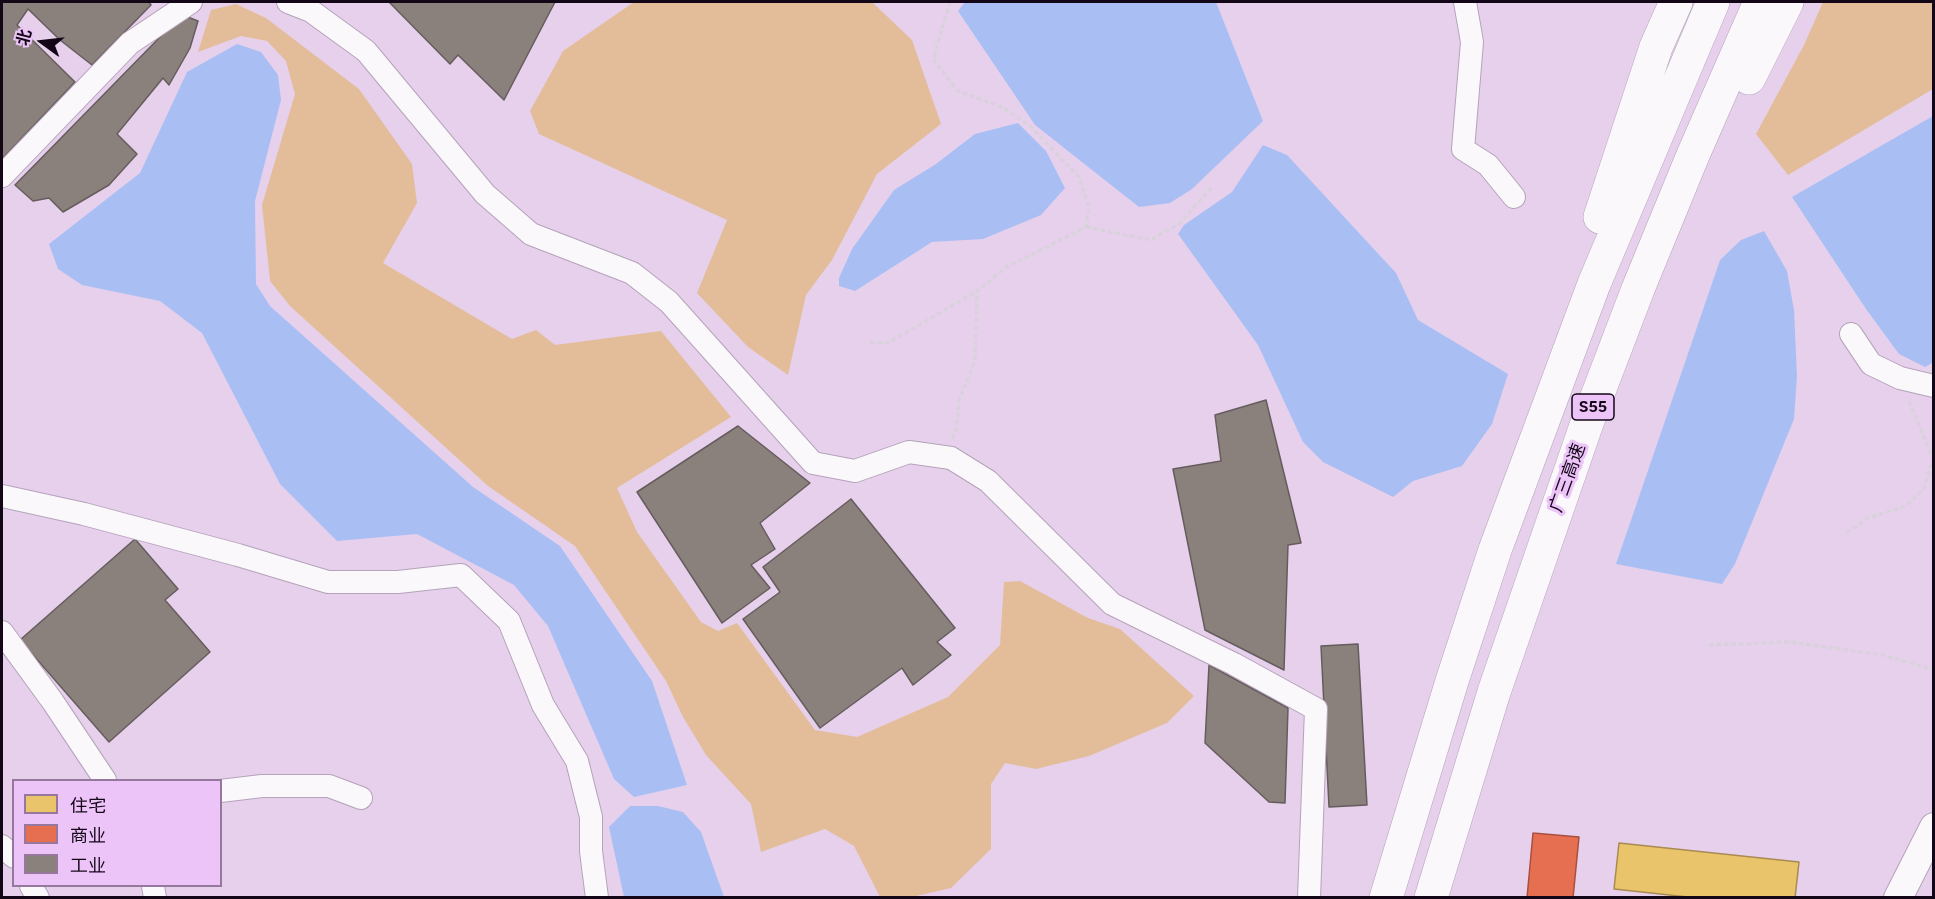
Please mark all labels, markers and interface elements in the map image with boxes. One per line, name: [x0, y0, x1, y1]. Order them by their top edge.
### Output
north arrow: [12, 12, 72, 72]
text: 北: [13, 27, 35, 47]
road number: S55: [1572, 394, 1614, 420]
street label: 广三高速: [1546, 440, 1590, 516]
legend: [12, 779, 222, 887]
text: 住宅: [70, 795, 106, 817]
text: 商业: [70, 825, 106, 847]
text: 工业: [70, 855, 106, 877]

